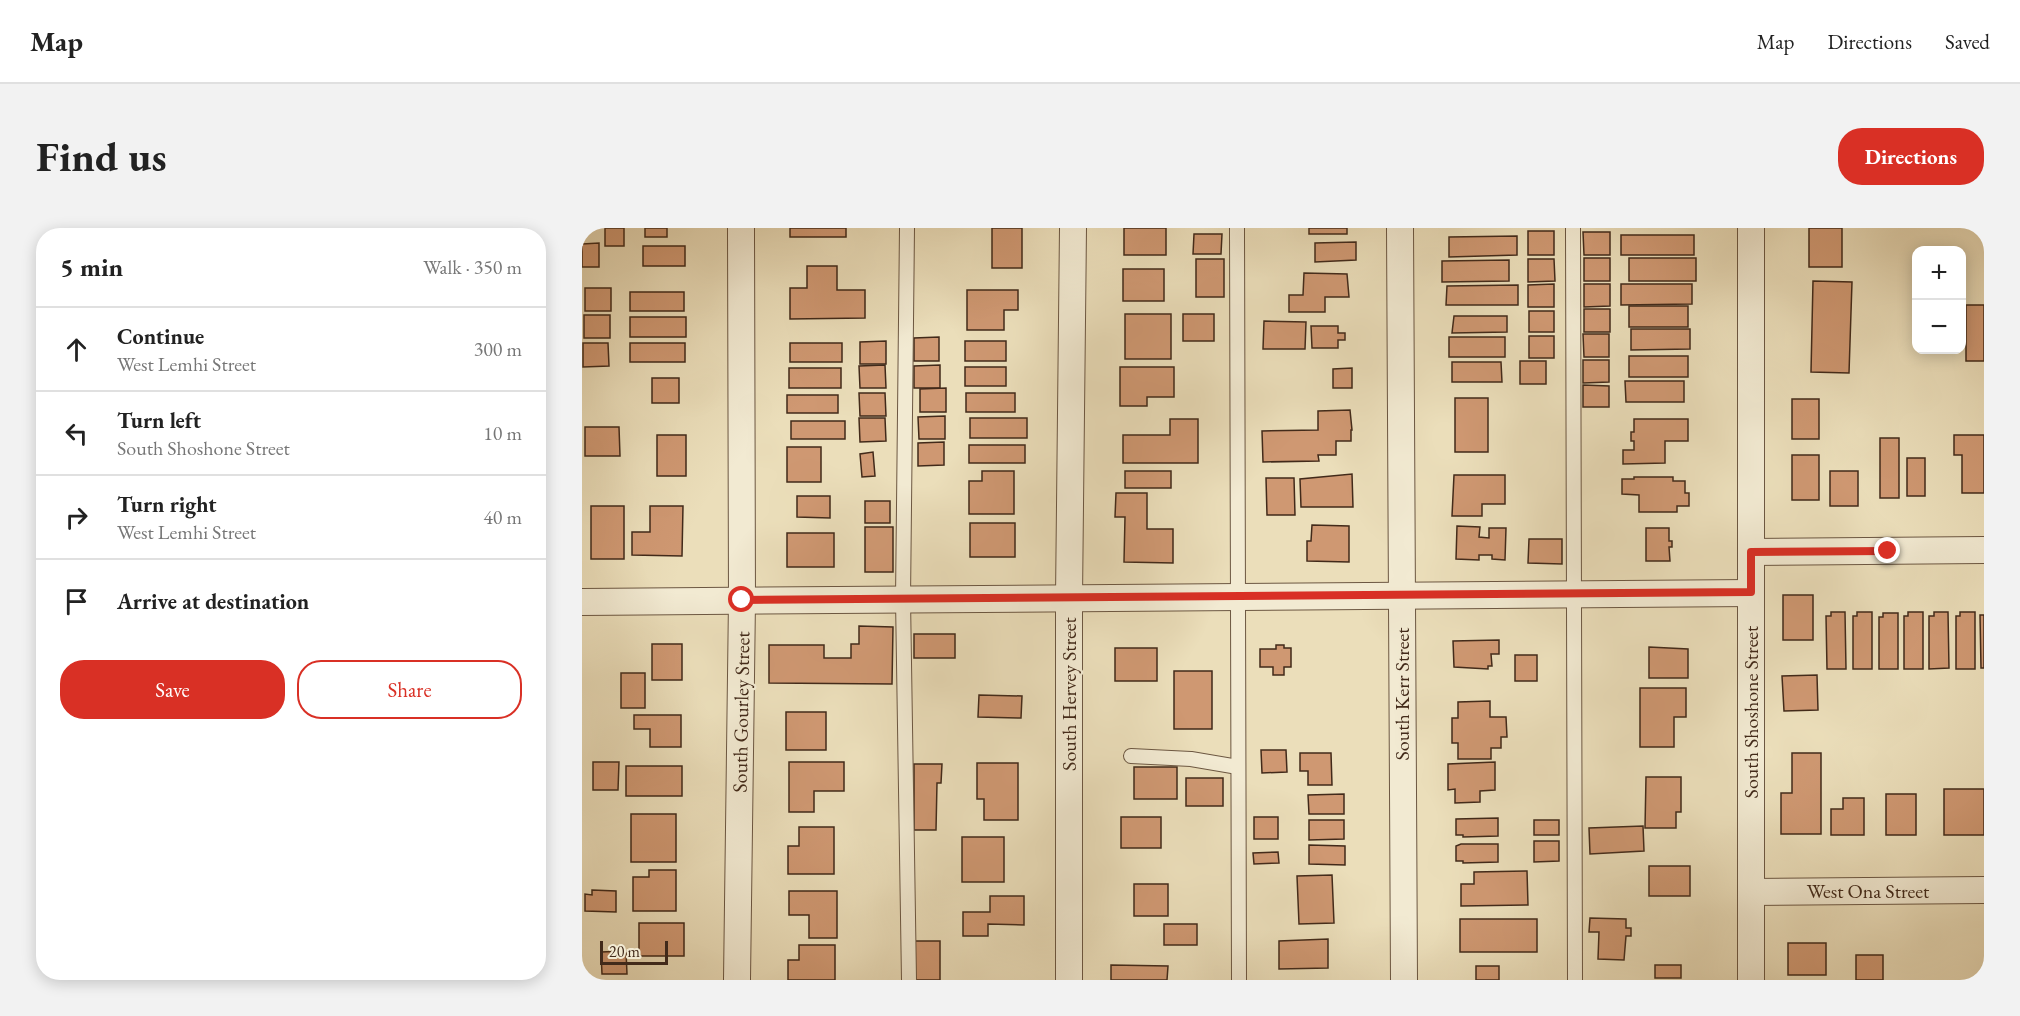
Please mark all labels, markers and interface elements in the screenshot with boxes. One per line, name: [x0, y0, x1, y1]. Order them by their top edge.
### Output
text: Map: [30, 23, 83, 59]
text: Map: [1757, 28, 1794, 55]
text: Directions: [1827, 28, 1912, 55]
text: Saved: [1945, 28, 1990, 55]
button: Directions: [1838, 128, 1984, 185]
text: Find us: [36, 129, 167, 184]
map controls: [1912, 246, 1966, 354]
button: +: [1912, 246, 1966, 300]
text: 5 min: [60, 250, 123, 284]
text: Walk · 350 m: [423, 254, 522, 280]
button: −: [1912, 300, 1966, 354]
text: Continue: [117, 322, 204, 351]
icon: ahead: [60, 333, 93, 366]
text: 300 m: [474, 336, 522, 362]
text: West Lemhi Street: [117, 351, 256, 377]
text: Turn left: [117, 406, 201, 435]
icon: left: [60, 417, 93, 450]
text: 10 m: [483, 420, 522, 446]
text: South Shoshone Street: [117, 435, 290, 461]
text: Turn right: [117, 490, 216, 519]
icon: right: [60, 501, 93, 534]
text: 40 m: [483, 504, 522, 530]
text: West Lemhi Street: [117, 519, 256, 545]
route end: [1874, 537, 1900, 563]
icon: arrive: [60, 585, 93, 618]
route start: [728, 586, 754, 612]
text: Arrive at destination: [117, 587, 309, 616]
street label: South Hervey Street: [1056, 616, 1082, 771]
street label: South Shoshone Street: [1738, 625, 1764, 798]
street label: South Kerr Street: [1389, 627, 1415, 761]
street label: South Gourley Street: [727, 630, 755, 793]
button: Save: [60, 660, 285, 719]
button: Share: [297, 660, 522, 719]
street label: West Ona Street: [1807, 878, 1930, 904]
scale bar: [600, 938, 668, 966]
text: 20 m: [609, 941, 640, 962]

